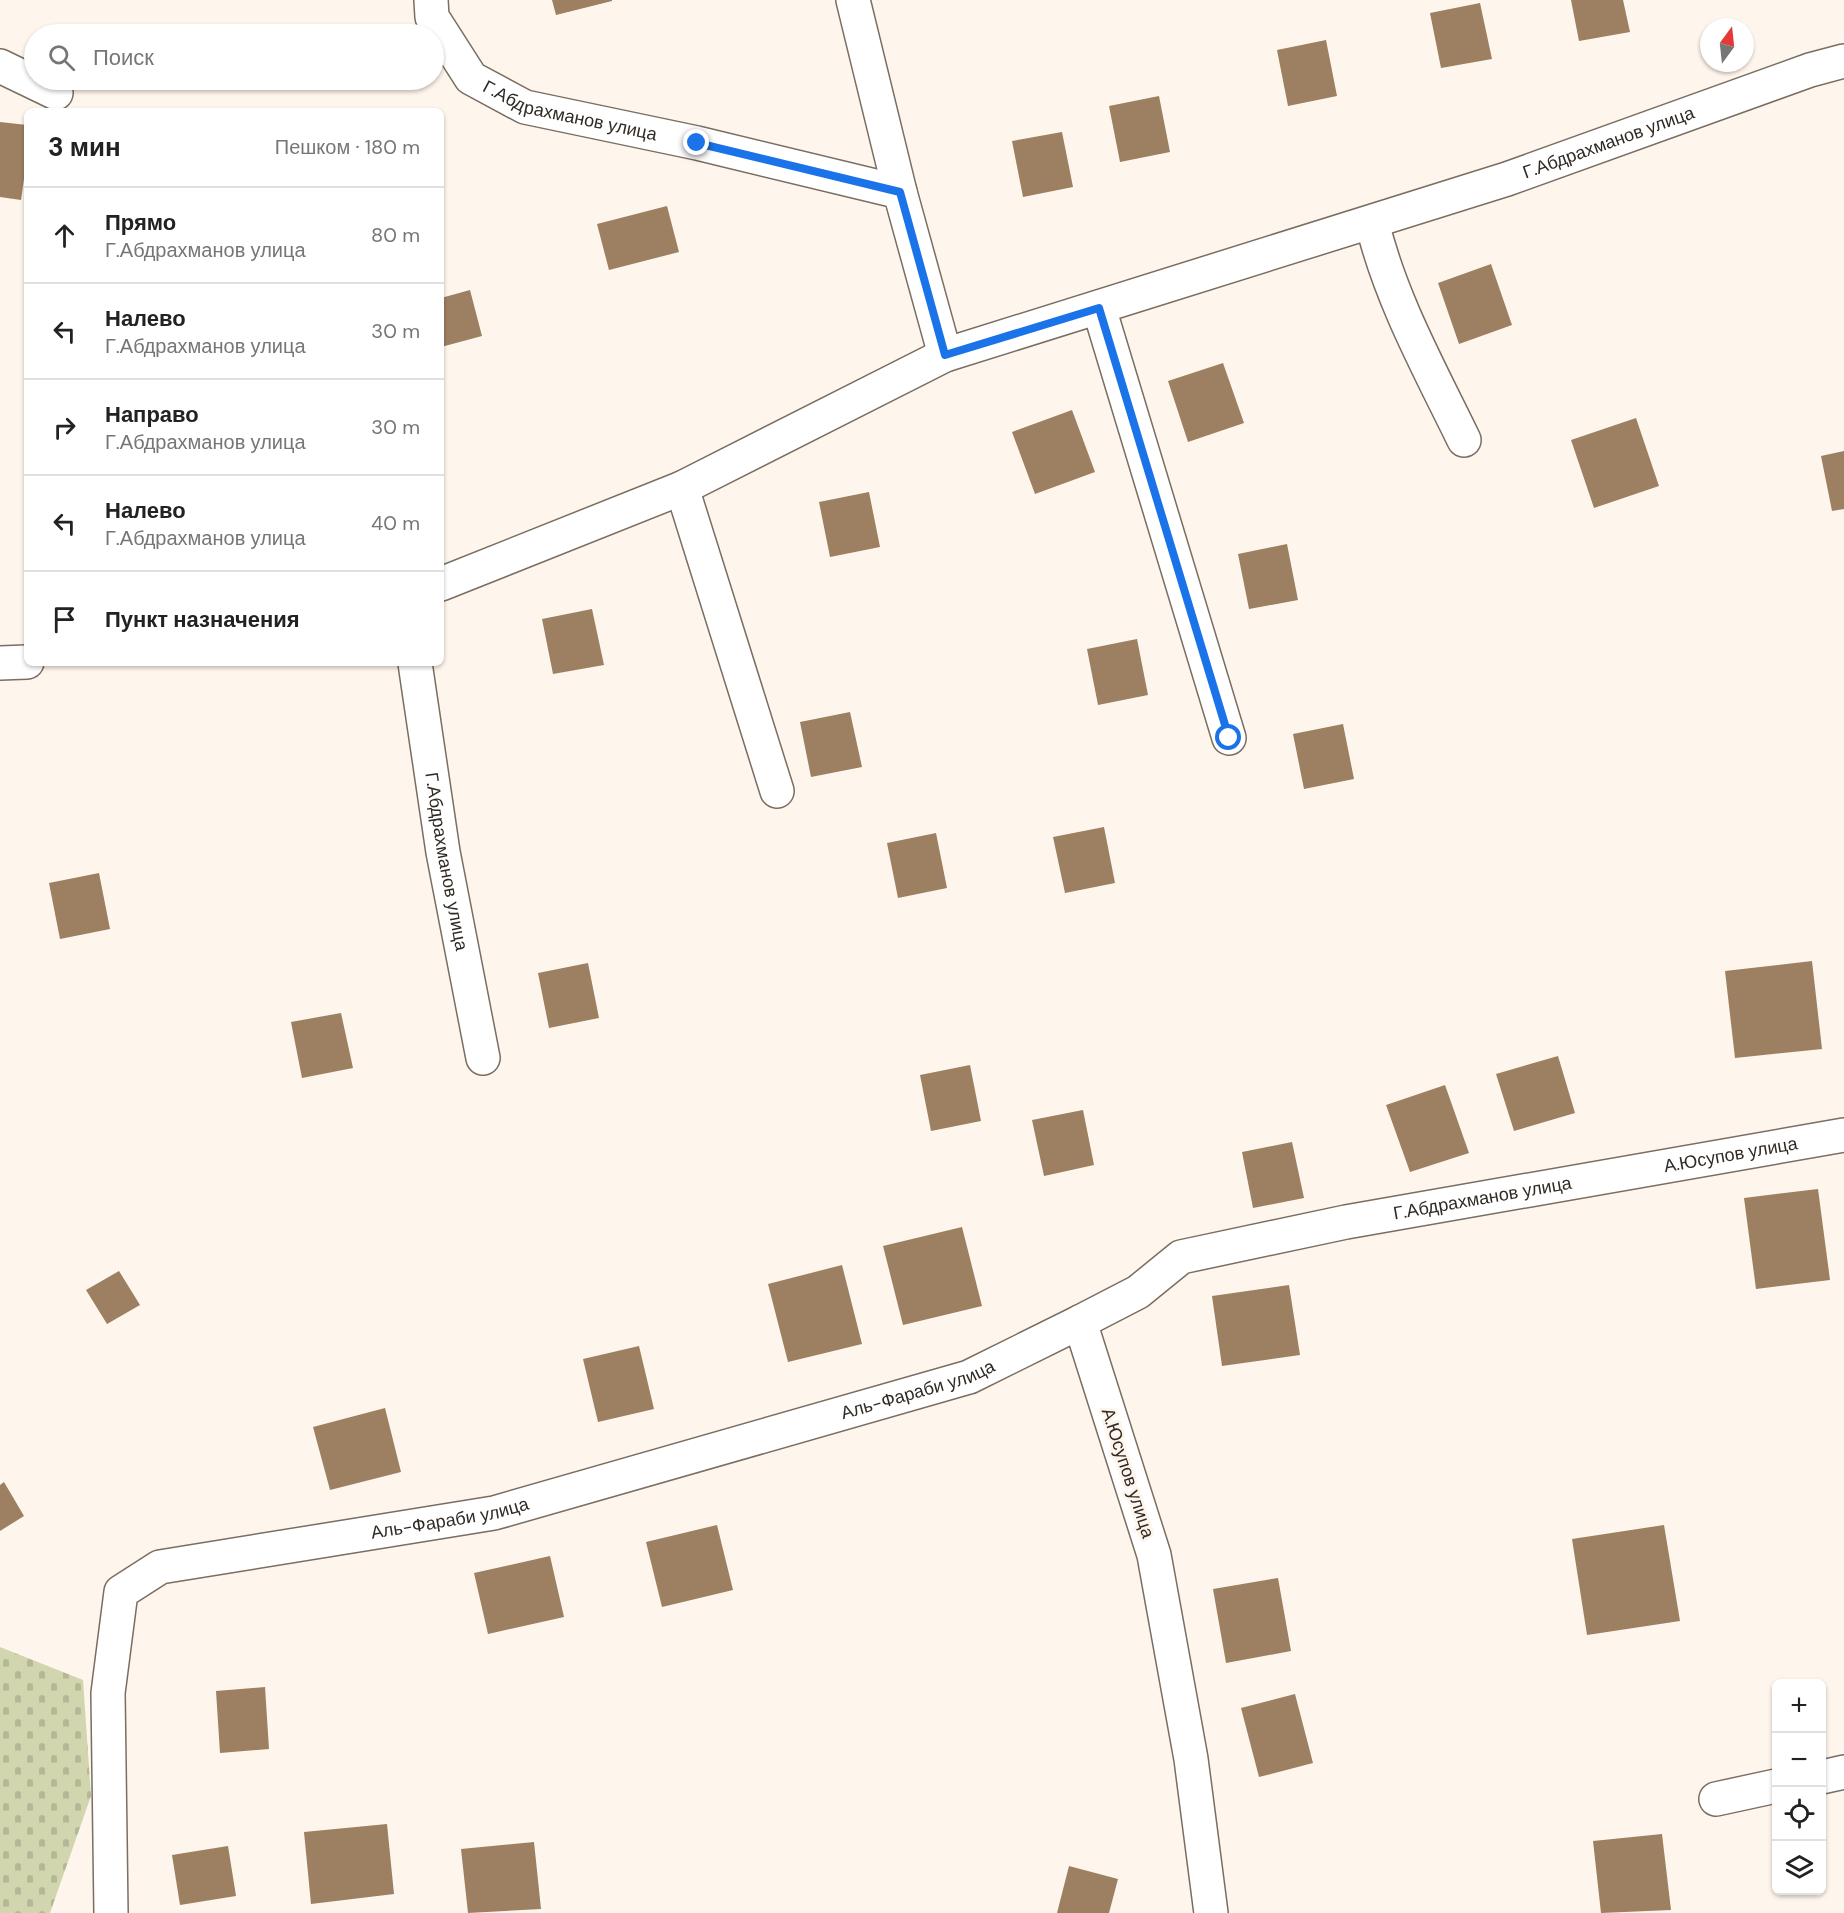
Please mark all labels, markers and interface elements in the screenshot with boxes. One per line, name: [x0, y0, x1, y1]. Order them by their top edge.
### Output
north arrow: [1700, 18, 1754, 72]
search box: [24, 24, 444, 90]
icon: search: [45, 41, 78, 74]
text: Поиск: [93, 43, 154, 72]
street label: Г.Абдрахманов улица: [479, 75, 660, 147]
street label: Г.Абдрахманов улица: [1520, 100, 1699, 184]
route end: [683, 129, 709, 155]
text: 3 мин: [48, 130, 121, 164]
text: Пешком · 180 m: [275, 134, 420, 160]
text: Прямо: [105, 208, 176, 237]
icon: ahead: [48, 219, 81, 252]
text: 80 m: [371, 222, 420, 248]
text: Г.Абдрахманов улица: [105, 237, 306, 263]
text: Налево: [105, 304, 186, 333]
icon: left: [48, 315, 81, 348]
text: 30 m: [371, 318, 420, 344]
text: Г.Абдрахманов улица: [105, 333, 306, 359]
text: Направо: [105, 400, 199, 429]
icon: right: [48, 411, 81, 444]
text: 30 m: [371, 414, 420, 440]
text: Г.Абдрахманов улица: [105, 429, 306, 455]
text: Налево: [105, 496, 186, 525]
icon: left: [48, 507, 81, 540]
text: 40 m: [371, 510, 420, 536]
text: Г.Абдрахманов улица: [105, 525, 306, 551]
icon: arrive: [48, 603, 81, 636]
text: Пункт назначения: [105, 605, 300, 634]
route start: [1215, 724, 1241, 750]
street label: Г.Абдрахманов улица: [419, 771, 474, 954]
street label: А.Юсупов улица: [1662, 1131, 1800, 1178]
street label: Г.Абдрахманов улица: [1391, 1171, 1574, 1226]
street label: Аль-Фараби улица: [838, 1354, 1000, 1425]
street label: А.Юсупов улица: [1096, 1405, 1161, 1542]
street label: Аль-Фараби улица: [369, 1491, 532, 1545]
map controls: [1772, 1679, 1826, 1895]
button: +: [1772, 1679, 1826, 1733]
button: −: [1772, 1733, 1826, 1787]
button: locate: [1772, 1787, 1826, 1841]
button: layers: [1772, 1841, 1826, 1895]

